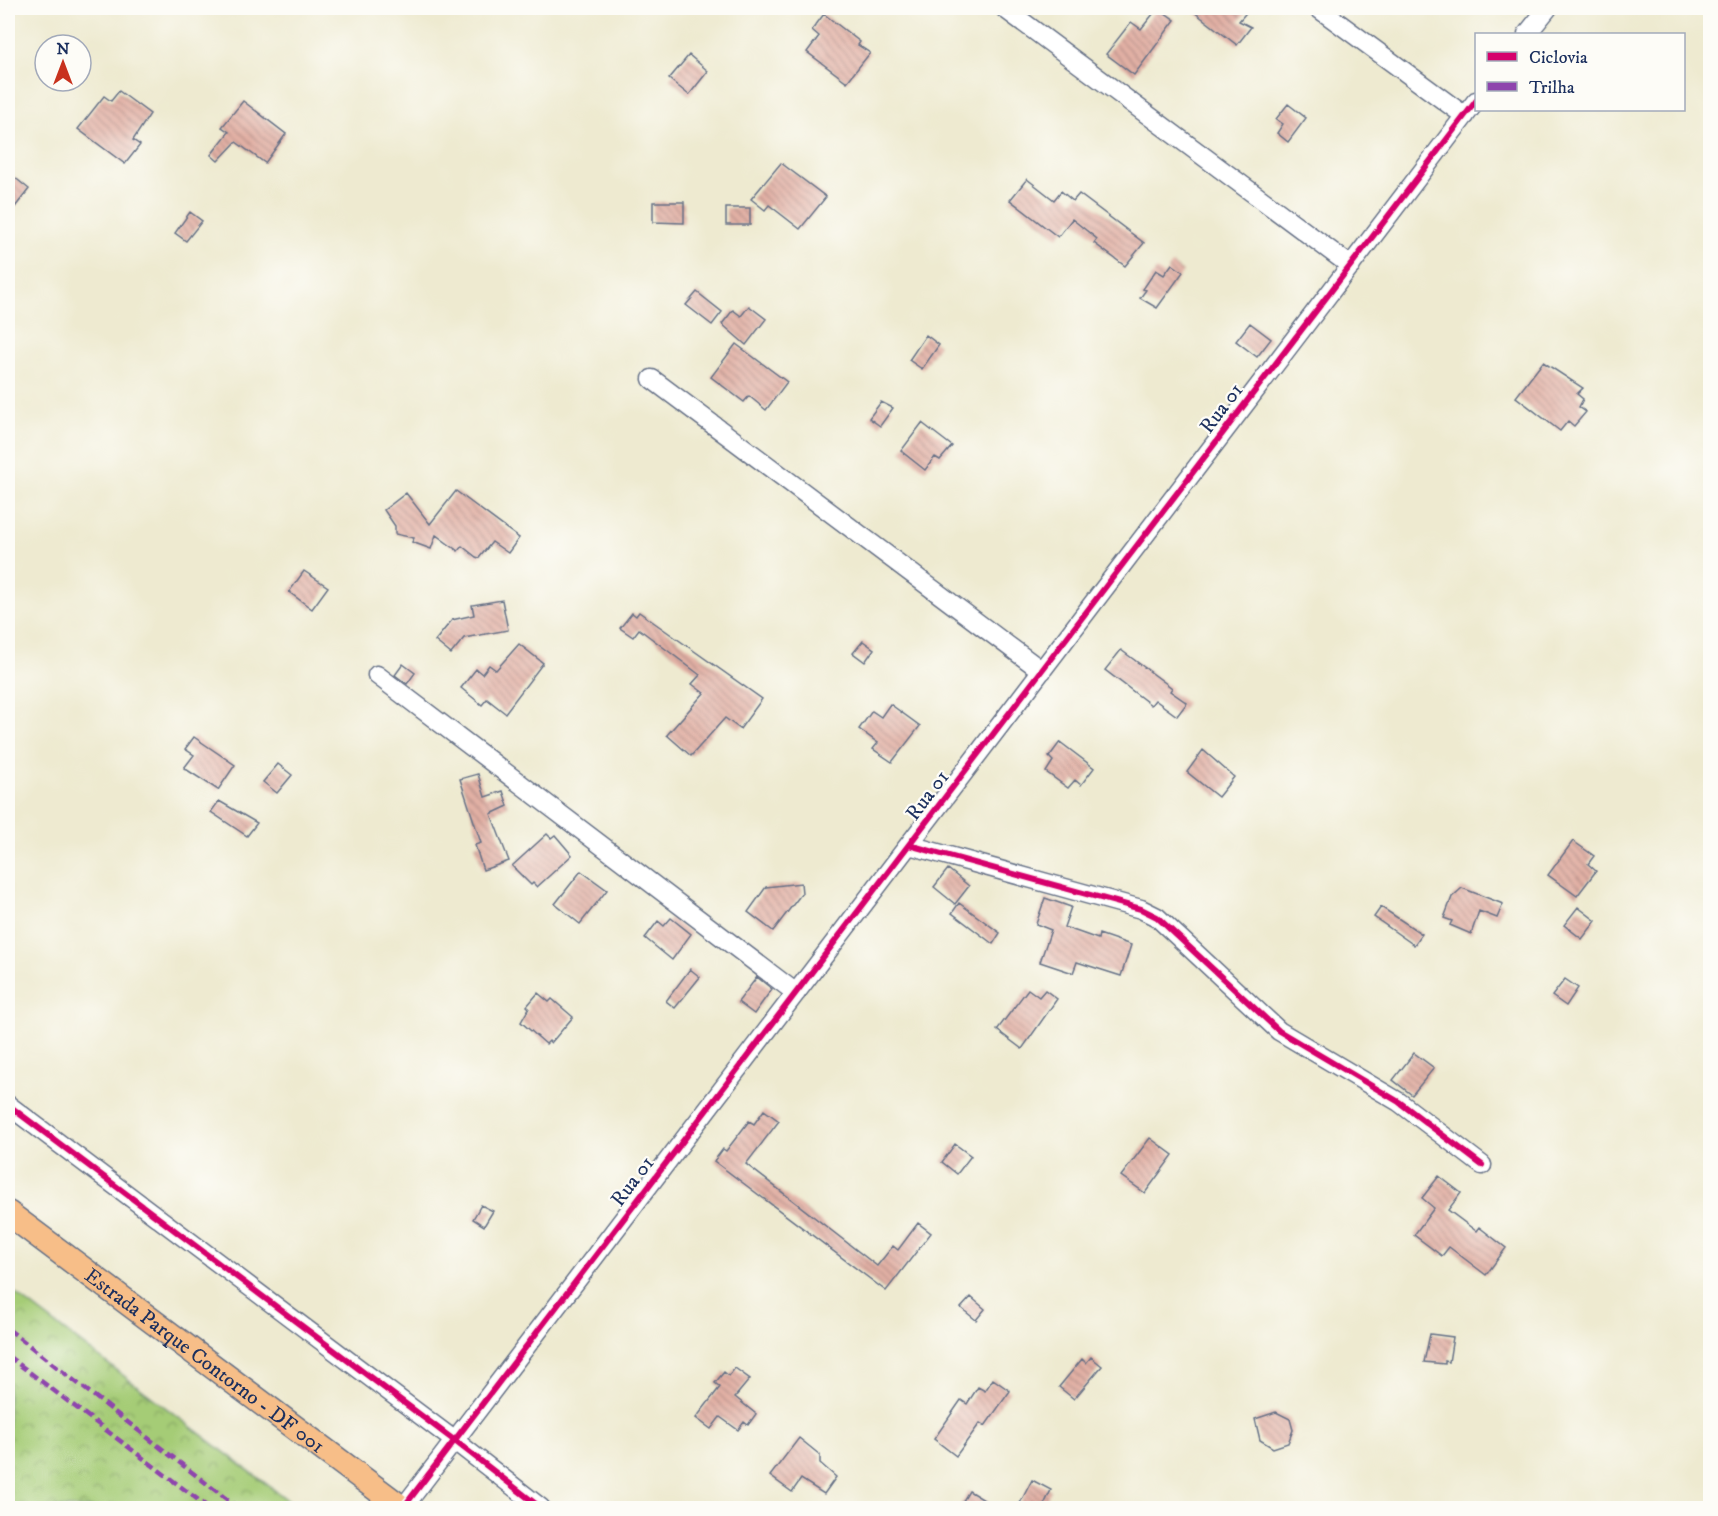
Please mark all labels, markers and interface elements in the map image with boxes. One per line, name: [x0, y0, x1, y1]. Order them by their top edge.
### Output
north arrow: [33, 33, 93, 93]
legend: [1475, 33, 1685, 111]
text: N: [56, 39, 70, 59]
text: Ciclovia: [1529, 47, 1588, 69]
text: Trilha: [1529, 77, 1575, 99]
street label: Rua 01: [1194, 378, 1249, 439]
street label: Rua 01: [900, 765, 955, 826]
street label: Rua 01: [605, 1151, 660, 1212]
street label: Estrada Parque Contorno - DF 001: [79, 1263, 330, 1460]

